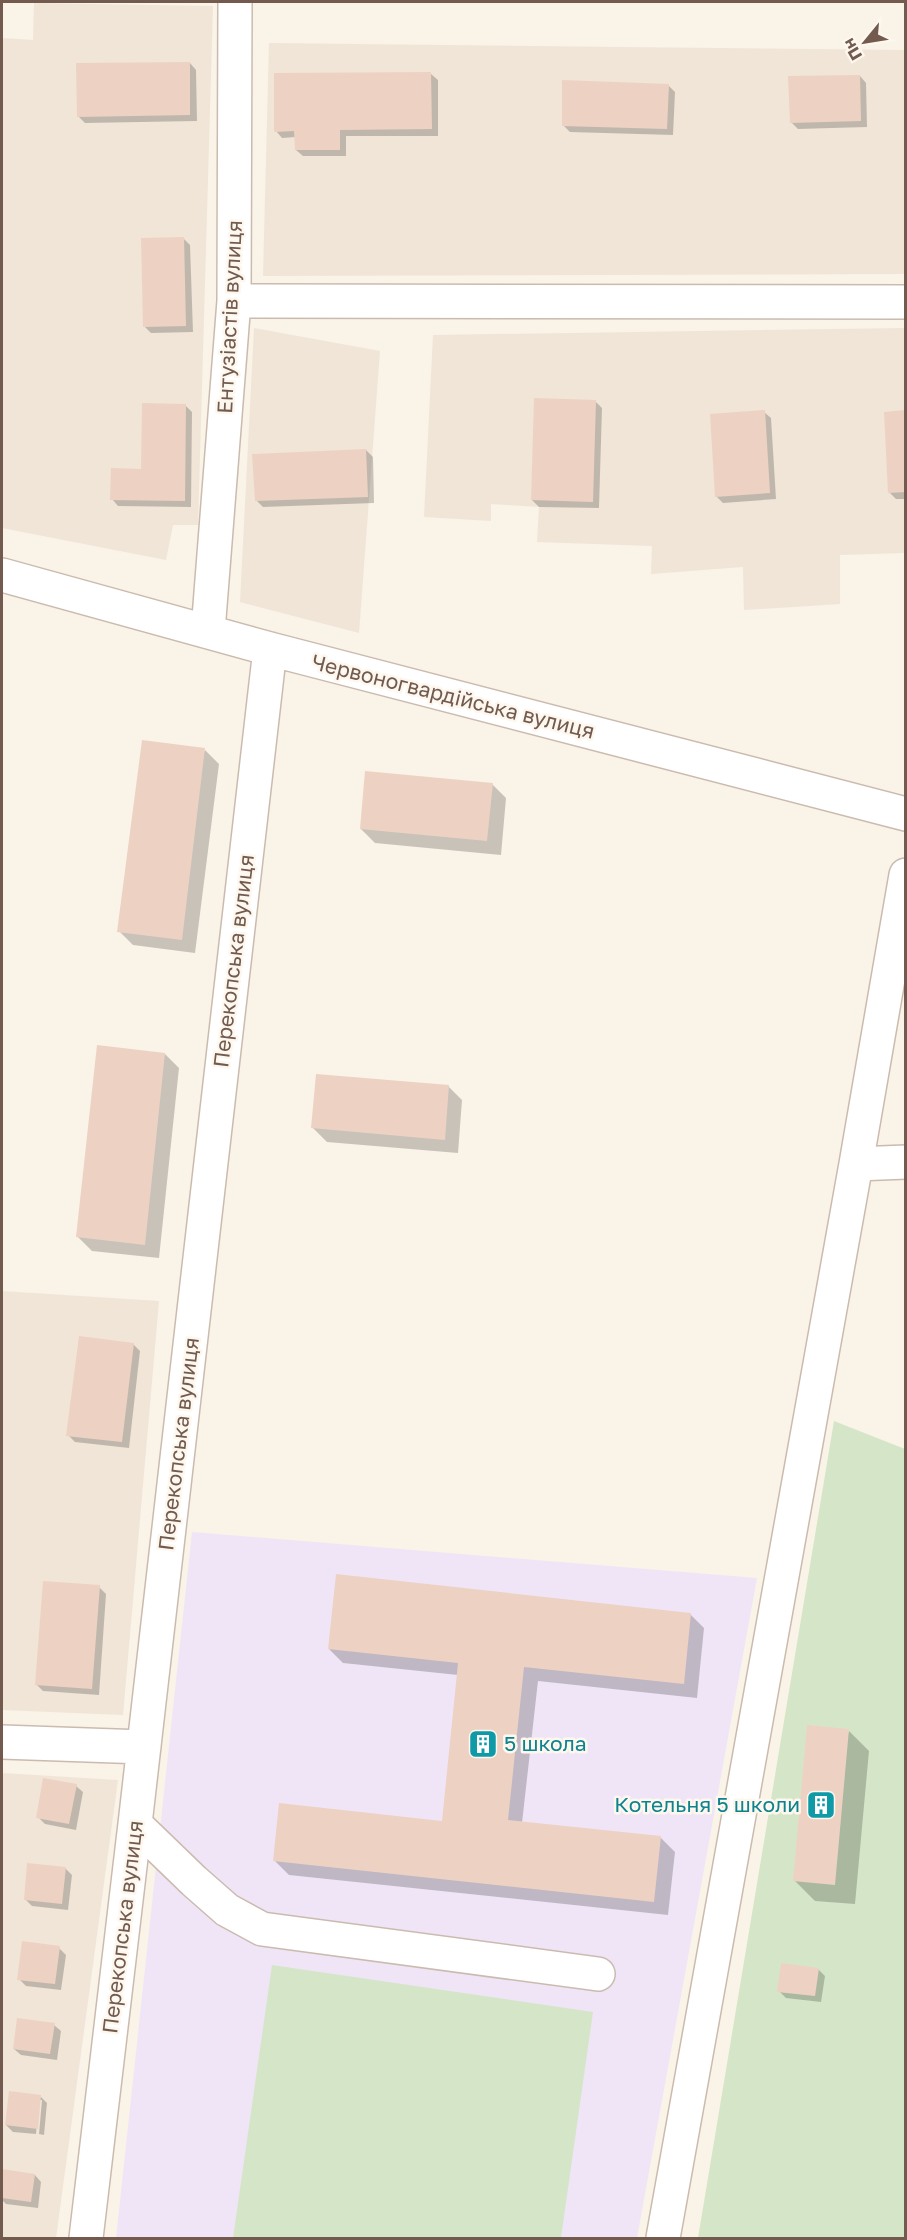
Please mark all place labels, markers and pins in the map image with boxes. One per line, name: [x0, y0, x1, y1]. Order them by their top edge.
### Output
building icon: 5 школа: [467, 1728, 499, 1760]
place label: 5 школа: [504, 1730, 587, 1756]
building icon: Котельня 5 школи: [805, 1789, 837, 1821]
place label: Котельня 5 школи: [614, 1791, 800, 1817]

